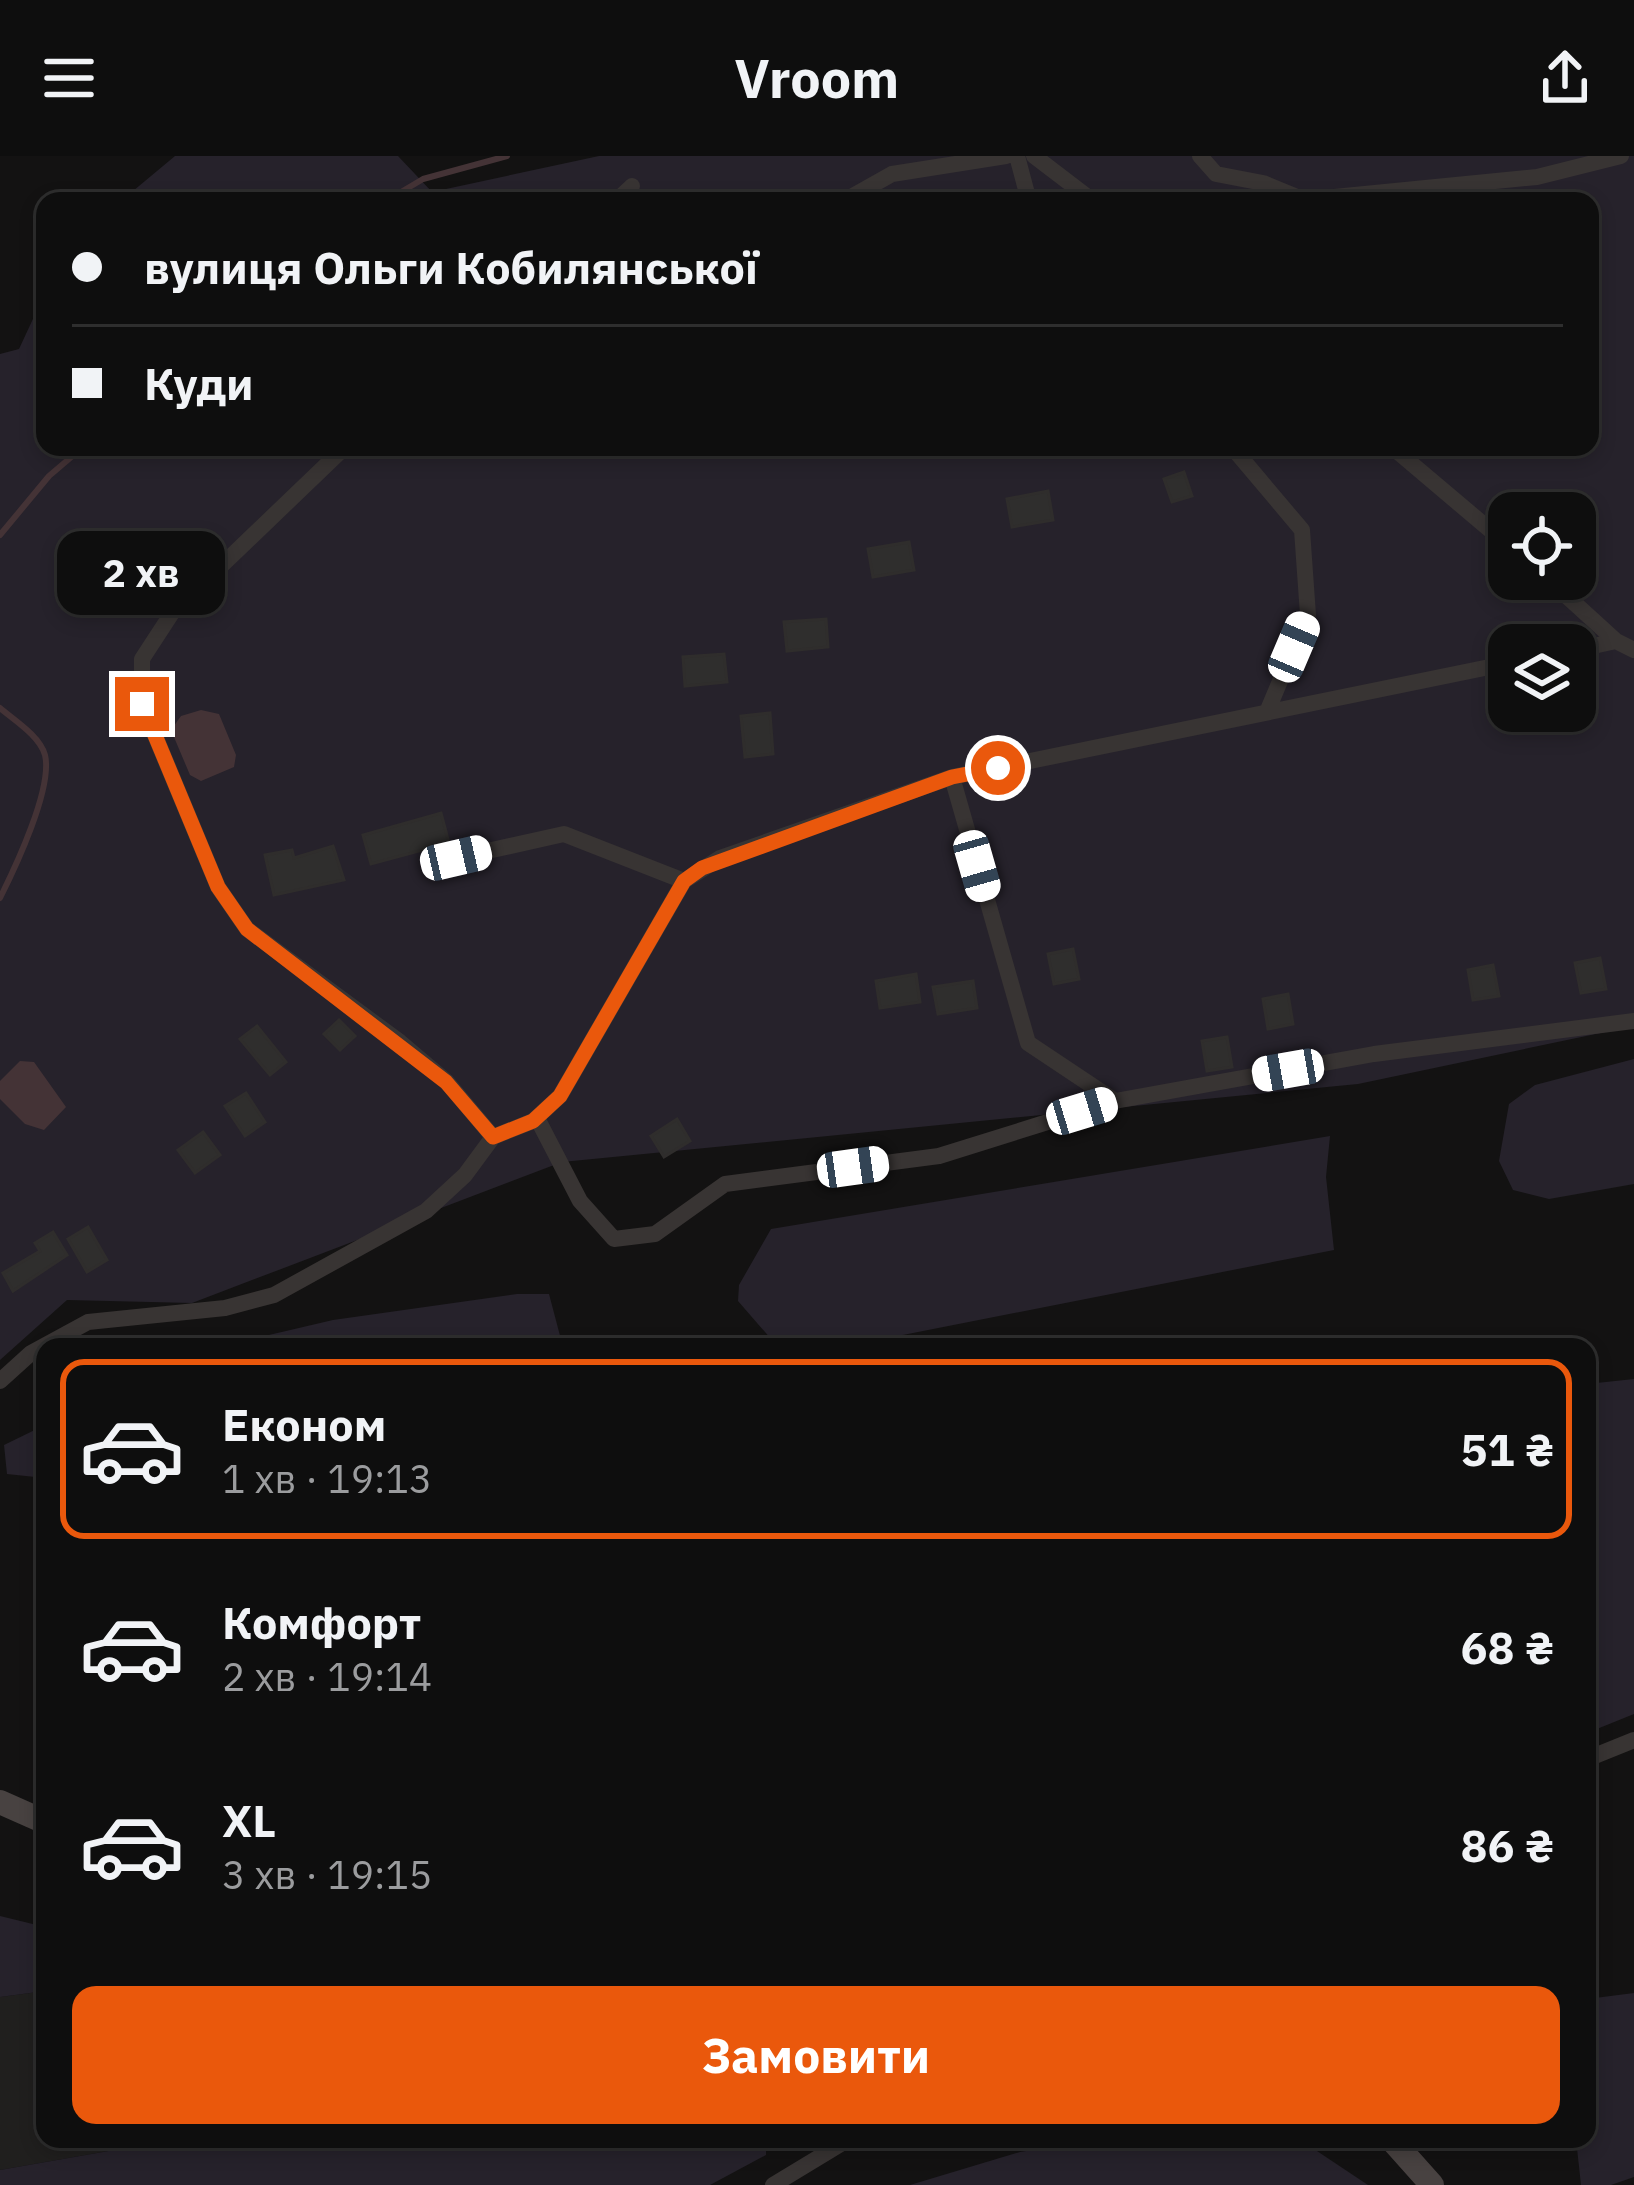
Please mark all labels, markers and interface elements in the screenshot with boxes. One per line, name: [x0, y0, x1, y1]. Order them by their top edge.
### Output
text: Vroom: [735, 43, 899, 113]
icon: menu: [36, 45, 102, 111]
icon: share: [1532, 45, 1598, 111]
text: вулиця Ольги Кобилянської: [144, 238, 758, 296]
text: Куди: [144, 354, 254, 412]
map controls: [1488, 492, 1596, 732]
button: locate: [1488, 492, 1596, 600]
callout: 2 хв: [58, 530, 226, 614]
text: 2 хв: [103, 547, 179, 598]
car: [1263, 607, 1325, 687]
button: layers: [1488, 624, 1596, 732]
route end: [115, 677, 169, 731]
route start: [971, 741, 1025, 795]
car: [950, 826, 1004, 906]
car: [417, 832, 495, 884]
car: [1249, 1046, 1327, 1094]
car: [1042, 1083, 1122, 1139]
car: [815, 1144, 891, 1190]
icon: car: [78, 1395, 186, 1503]
text: Економ: [222, 1395, 386, 1453]
text: 51 ₴: [1460, 1420, 1554, 1478]
text: 1 хв · 19:13: [222, 1453, 432, 1504]
icon: car: [78, 1593, 186, 1701]
text: Комфорт: [222, 1593, 421, 1651]
text: 68 ₴: [1460, 1618, 1554, 1676]
text: 2 хв · 19:14: [222, 1651, 432, 1702]
icon: car: [78, 1791, 186, 1899]
text: XL: [222, 1791, 276, 1849]
text: 86 ₴: [1460, 1816, 1554, 1874]
text: 3 хв · 19:15: [222, 1849, 432, 1900]
button: Замовити: [72, 1986, 1560, 2124]

